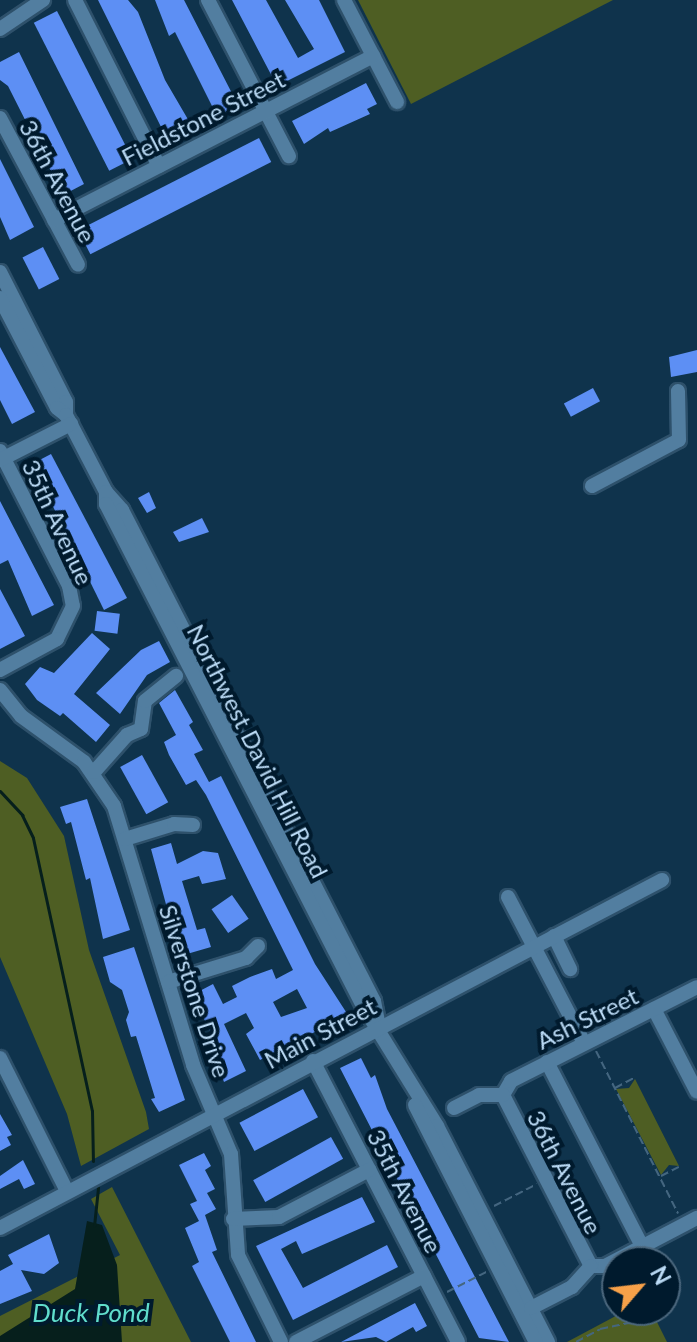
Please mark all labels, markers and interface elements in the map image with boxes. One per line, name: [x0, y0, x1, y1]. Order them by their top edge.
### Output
street label: Fieldstone Street: [117, 65, 289, 171]
street label: 36th Avenue: [13, 114, 103, 248]
street label: 35th Avenue: [16, 455, 100, 589]
street label: Northwest David Hill Road: [181, 619, 335, 883]
street label: Silverstone Drive: [154, 901, 236, 1081]
street label: Ash Street: [532, 981, 642, 1055]
street label: Main Street: [259, 992, 381, 1074]
street label: 36th Avenue: [521, 1105, 609, 1239]
street label: 35th Avenue: [361, 1124, 449, 1258]
north arrow: [601, 1246, 681, 1326]
text: N: [645, 1262, 677, 1289]
water label: Duck Pond: [32, 1297, 150, 1329]

